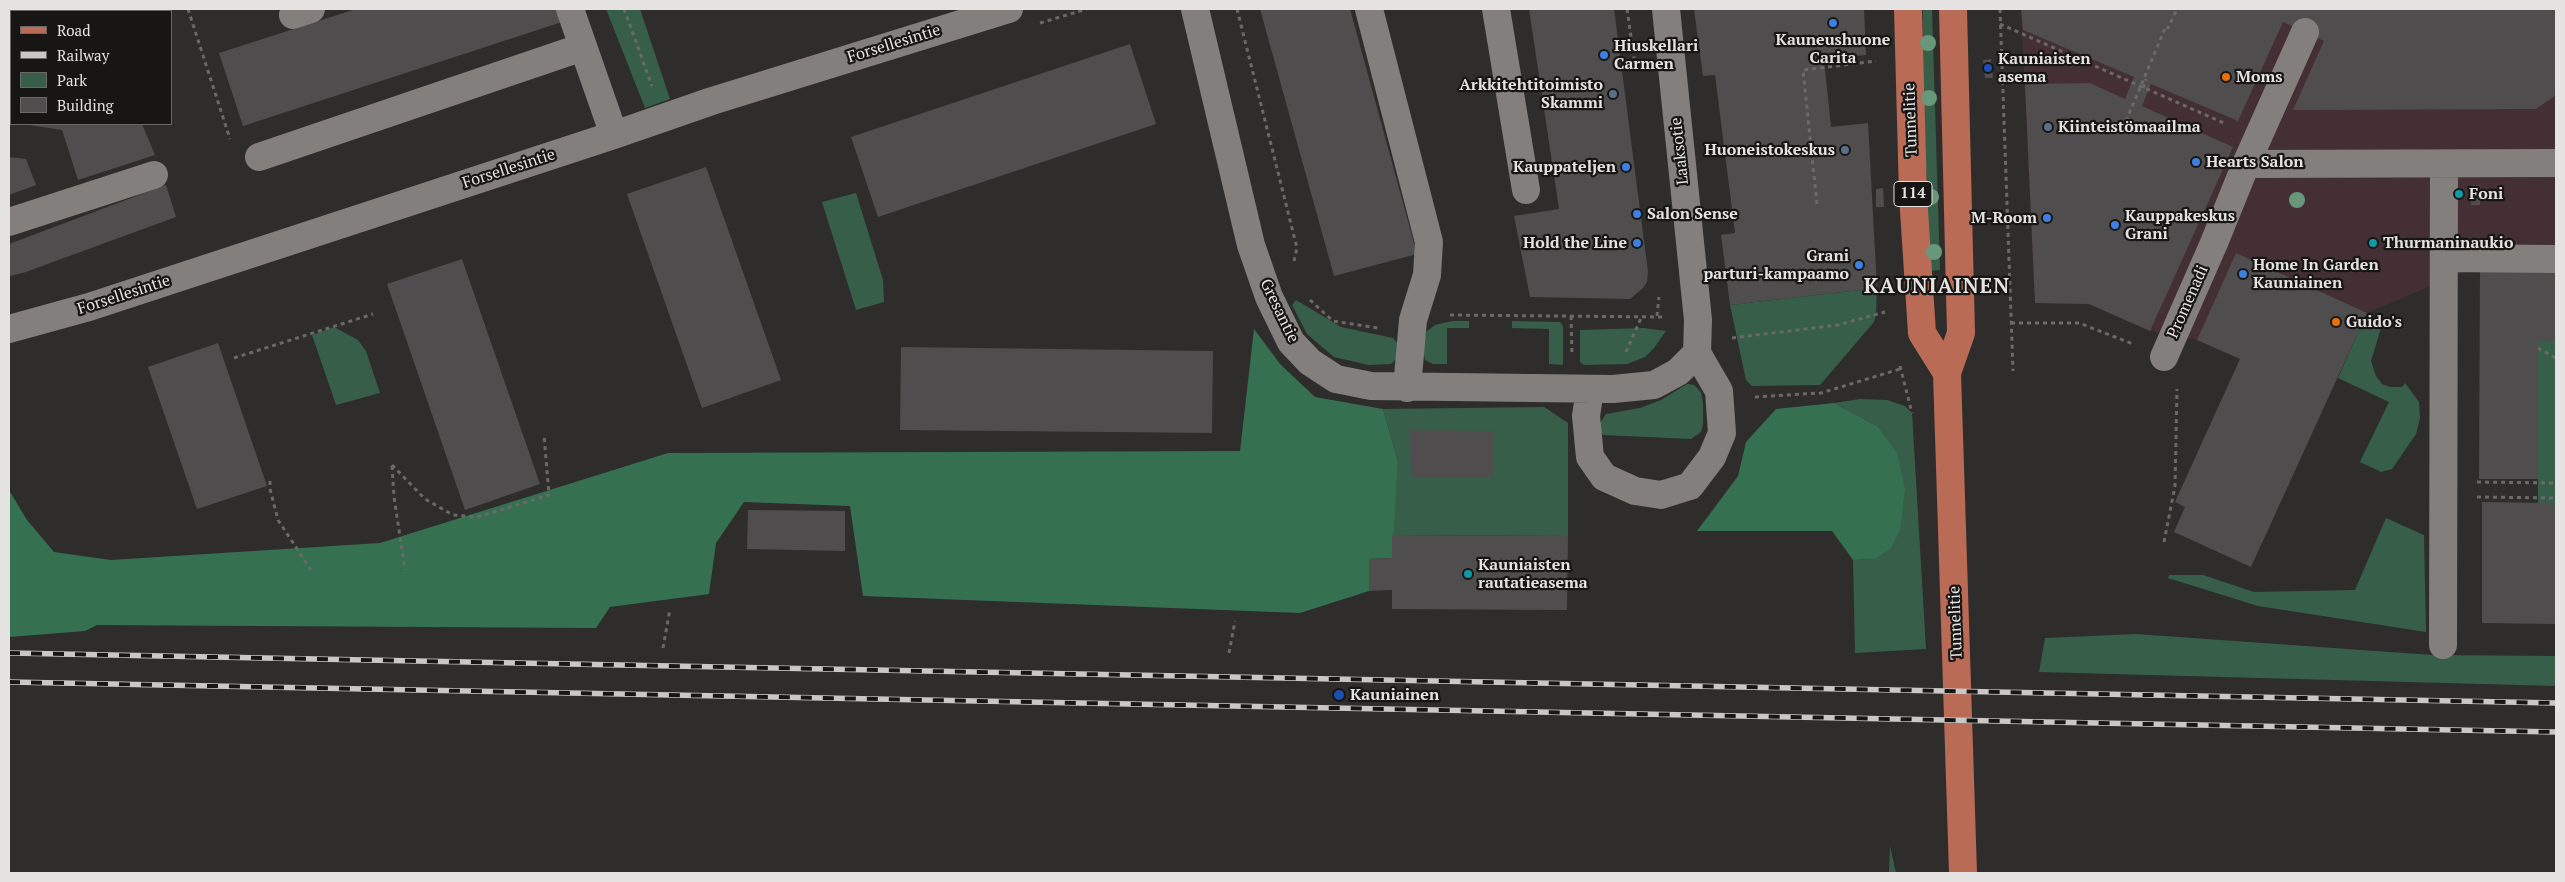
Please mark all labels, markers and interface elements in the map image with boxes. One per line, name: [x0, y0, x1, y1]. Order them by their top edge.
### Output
legend: [10, 10, 172, 125]
marker: Kauneushuone Carita: [1827, 17, 1839, 29]
text: Road: [57, 20, 90, 40]
street label: Forsellesintie: [845, 21, 943, 67]
place label: Kauneushuone Carita: [1776, 30, 1890, 68]
place label: Hiuskellari Carmen: [1614, 36, 1698, 74]
text: Railway: [57, 45, 109, 65]
marker: Hiuskellari Carmen: [1598, 49, 1610, 61]
place label: Kauniaisten asema: [1998, 49, 2091, 87]
marker: Kauniaisten asema: [1982, 62, 1994, 74]
place label: Moms: [2236, 67, 2282, 87]
text: Park: [57, 70, 87, 90]
marker: Moms: [2220, 71, 2232, 83]
place label: Arkkitehtitoimisto Skammi: [1459, 75, 1603, 113]
street label: Tunnelitie: [1900, 83, 1922, 157]
marker: Arkkitehtitoimisto Skammi: [1607, 88, 1619, 100]
text: Building: [57, 95, 114, 115]
street label: Laaksotie: [1667, 116, 1693, 186]
place label: Kiinteistömaailma: [2058, 117, 2201, 137]
marker: Kiinteistömaailma: [2042, 121, 2054, 133]
place label: Huoneistokeskus: [1704, 140, 1835, 160]
marker: Huoneistokeskus: [1839, 144, 1851, 156]
street label: Forsellesintie: [460, 145, 558, 193]
place label: Hearts Salon: [2206, 152, 2304, 172]
marker: Hearts Salon: [2190, 156, 2202, 168]
place label: Kauppateljen: [1513, 157, 1616, 177]
marker: Kauppateljen: [1620, 161, 1632, 173]
road number: 114: [1894, 182, 1932, 206]
place label: Foni: [2469, 184, 2503, 204]
marker: Foni: [2453, 188, 2465, 200]
place label: Salon Sense: [1647, 204, 1738, 224]
place label: Kauppakeskus Grani: [2125, 206, 2235, 244]
marker: Salon Sense: [1631, 208, 1643, 220]
place label: M-Room: [1971, 208, 2037, 228]
marker: M-Room: [2041, 212, 2053, 224]
marker: Kauppakeskus Grani: [2109, 219, 2121, 231]
place label: Hold the Line: [1523, 233, 1627, 253]
place label: Thurmaninaukio: [2383, 233, 2513, 253]
marker: Hold the Line: [1631, 237, 1643, 249]
marker: Thurmaninaukio: [2367, 237, 2379, 249]
place label: Grani parturi-kampaamo: [1703, 246, 1849, 284]
place label: Home In Garden Kauniainen: [2253, 255, 2379, 293]
marker: Grani parturi-kampaamo: [1853, 259, 1865, 271]
street label: Promenadi: [2163, 263, 2213, 341]
marker: Home In Garden Kauniainen: [2237, 268, 2249, 280]
street label: Forsellesintie: [75, 271, 173, 319]
district label: KAUNIAINEN: [1863, 274, 2011, 300]
street label: Gresantie: [1255, 276, 1303, 346]
place label: Guido's: [2346, 312, 2402, 332]
marker: Guido's: [2330, 316, 2342, 328]
place label: Kauniaisten rautatieasema: [1478, 555, 1588, 593]
marker: Kauniaisten rautatieasema: [1462, 568, 1474, 580]
street label: Tunnelitie: [1945, 586, 1967, 660]
place label: Kauniainen: [1350, 685, 1439, 705]
marker: Kauniainen: [1332, 688, 1346, 702]

